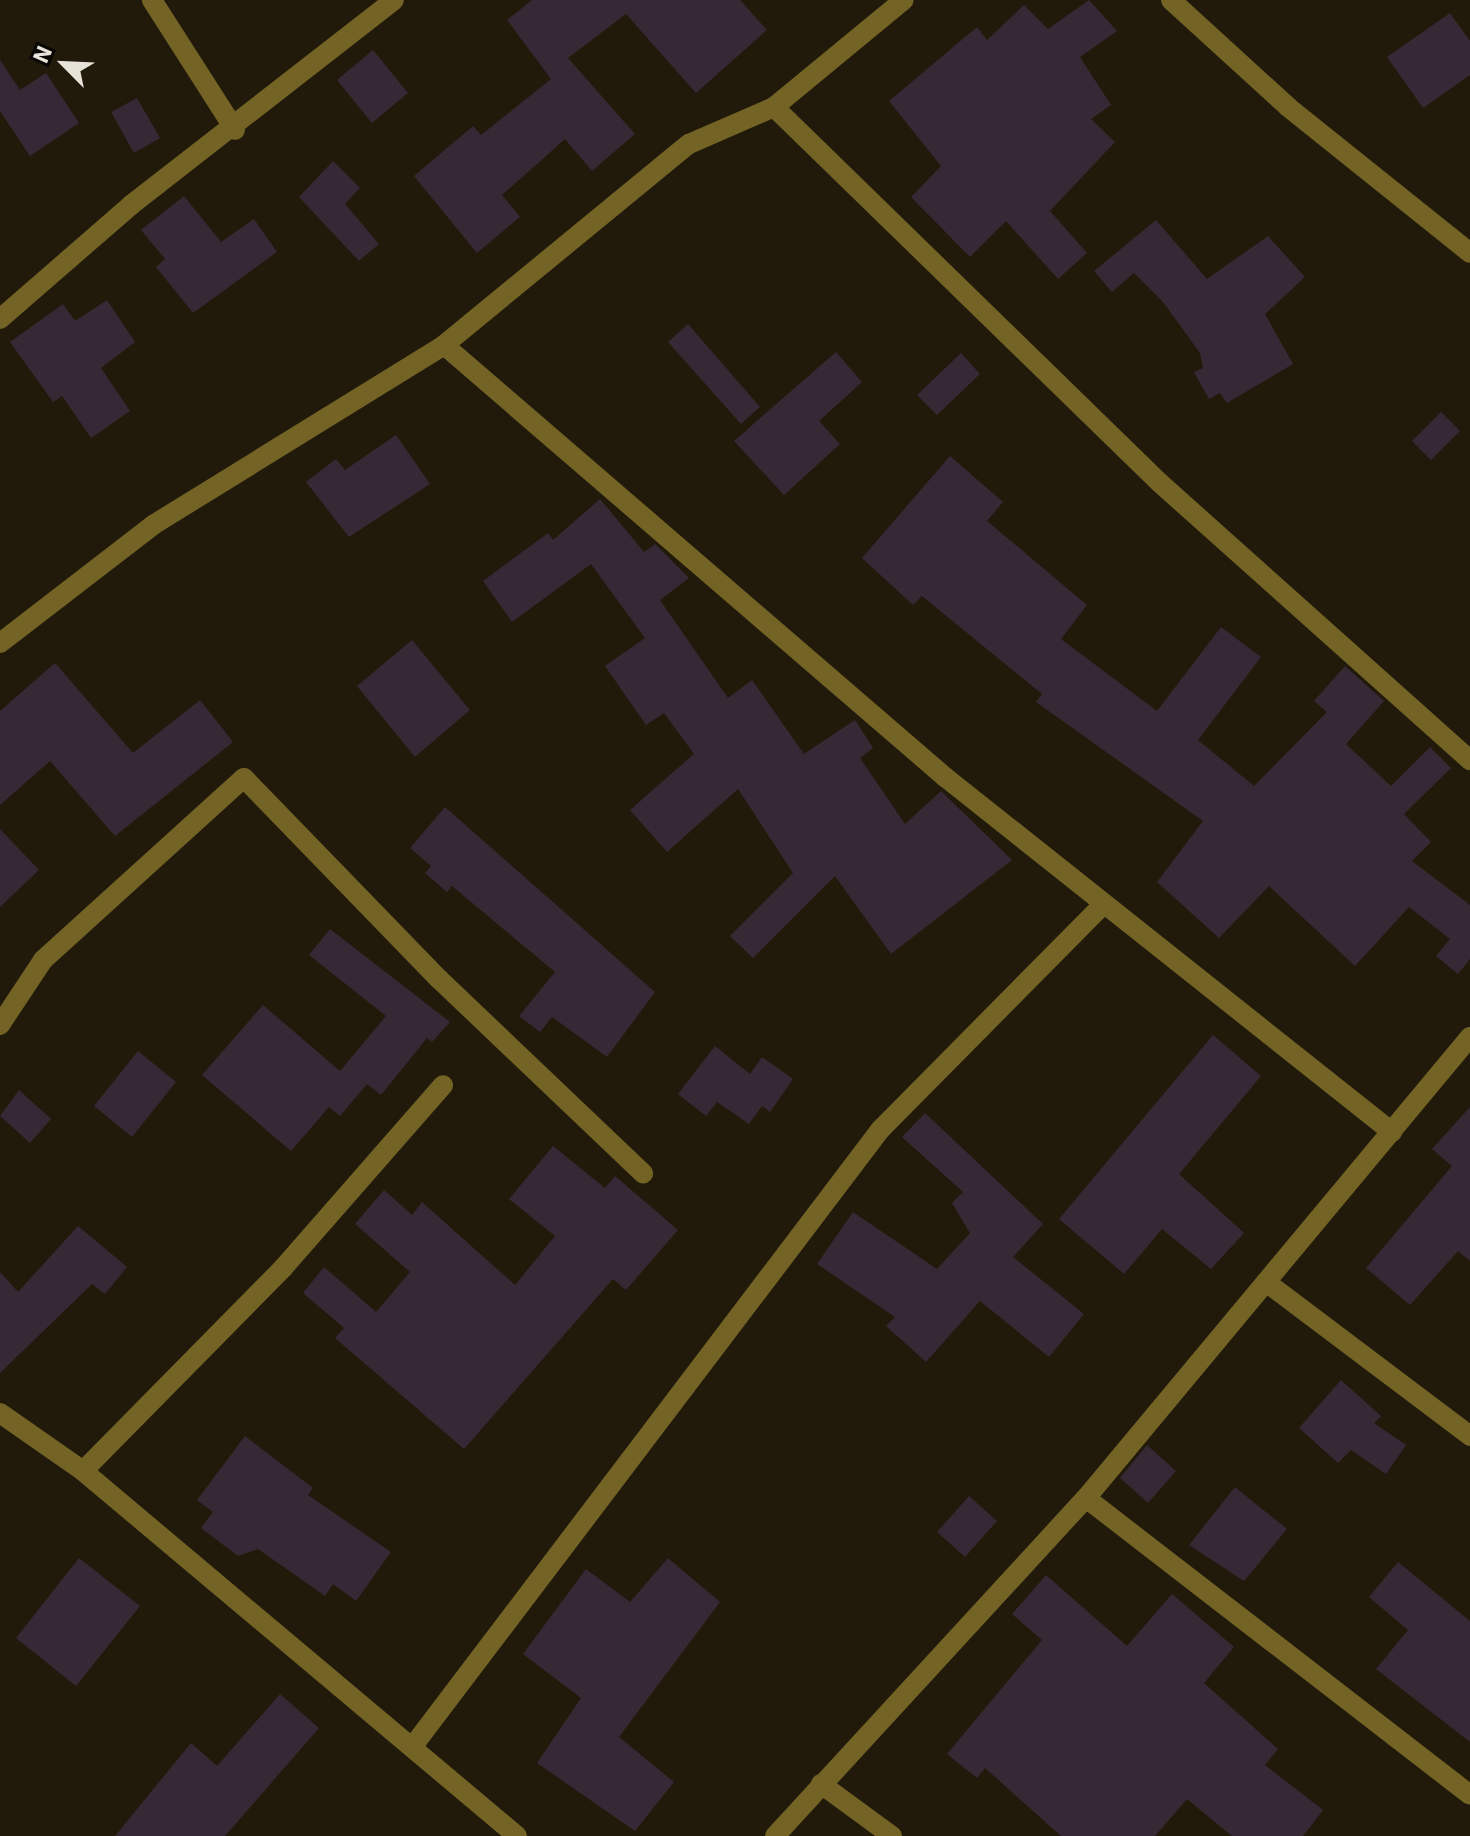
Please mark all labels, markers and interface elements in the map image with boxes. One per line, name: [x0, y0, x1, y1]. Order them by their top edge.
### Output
north arrow: [24, 24, 104, 104]
text: N: [25, 41, 58, 67]

